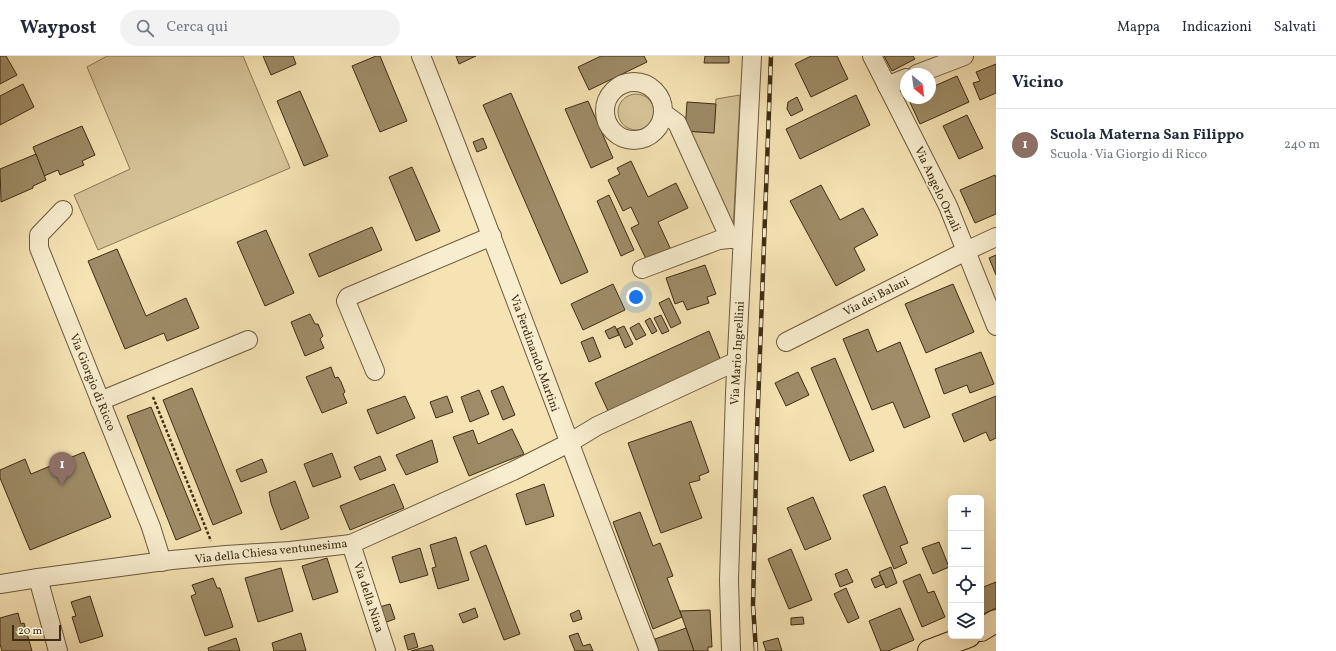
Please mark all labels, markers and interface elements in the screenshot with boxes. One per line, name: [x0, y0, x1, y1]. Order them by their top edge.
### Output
search box: [120, 10, 400, 46]
text: Waypost: [20, 15, 96, 41]
icon: search: [134, 17, 156, 39]
text: Cerca qui: [166, 17, 228, 38]
text: Mappa: [1117, 18, 1160, 37]
text: Indicazioni: [1182, 18, 1252, 37]
text: Salvati: [1274, 18, 1316, 37]
north arrow: [900, 68, 936, 104]
text: Vicino: [1012, 71, 1063, 94]
text: Scuola Materna San Filippo: [1050, 125, 1244, 146]
text: 1: [1022, 136, 1028, 154]
text: 240 m: [1284, 136, 1320, 154]
street label: Via Angelo Orzali: [910, 144, 964, 235]
text: Scuola · Via Giorgio di Ricco: [1050, 146, 1207, 164]
street label: Via dei Balani: [841, 273, 912, 320]
your location: [626, 287, 646, 307]
street label: Via Ferdinando Martini: [505, 293, 563, 414]
street label: Via Mario Ingrellini: [727, 300, 749, 405]
street label: Via Giorgio di Ricco: [65, 331, 119, 433]
pin: 1: [49, 452, 75, 485]
map controls: [948, 495, 984, 639]
button: +: [948, 495, 984, 531]
button: −: [948, 531, 984, 567]
street label: Via della Chiesa ventunesima: [194, 536, 348, 568]
street label: Via della Nina: [349, 560, 387, 635]
button: locate: [948, 567, 984, 603]
button: layers: [948, 603, 984, 639]
scale bar: [12, 623, 61, 642]
text: 20 m: [18, 624, 42, 639]

